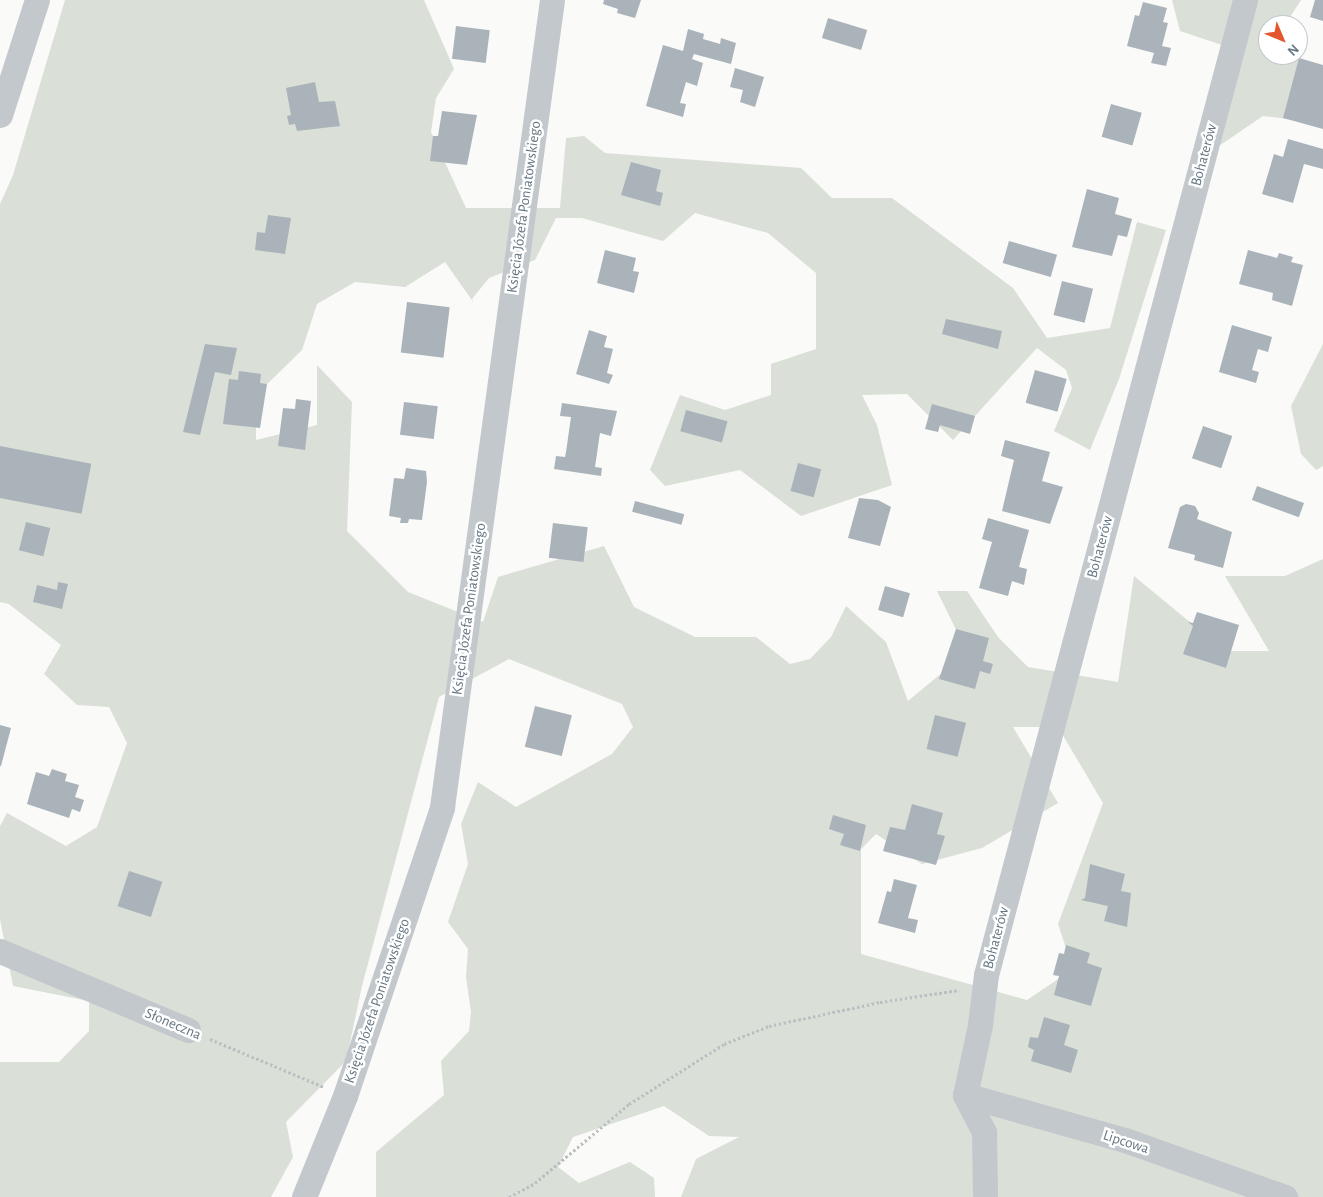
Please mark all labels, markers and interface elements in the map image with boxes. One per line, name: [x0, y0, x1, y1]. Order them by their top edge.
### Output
north arrow: [1258, 15, 1308, 65]
text: N: [1285, 42, 1301, 58]
street label: Księcia Józefa Poniatowskiego: [503, 120, 545, 294]
street label: Bohaterów: [1187, 122, 1221, 188]
street label: Bohaterów: [1083, 514, 1117, 580]
street label: Księcia Józefa Poniatowskiego: [448, 522, 490, 696]
street label: Bohaterów: [979, 905, 1013, 971]
street label: Księcia Józefa Poniatowskiego: [340, 916, 414, 1086]
street label: Słoneczna: [142, 1004, 204, 1044]
street label: Lipcowa: [1101, 1126, 1151, 1158]

